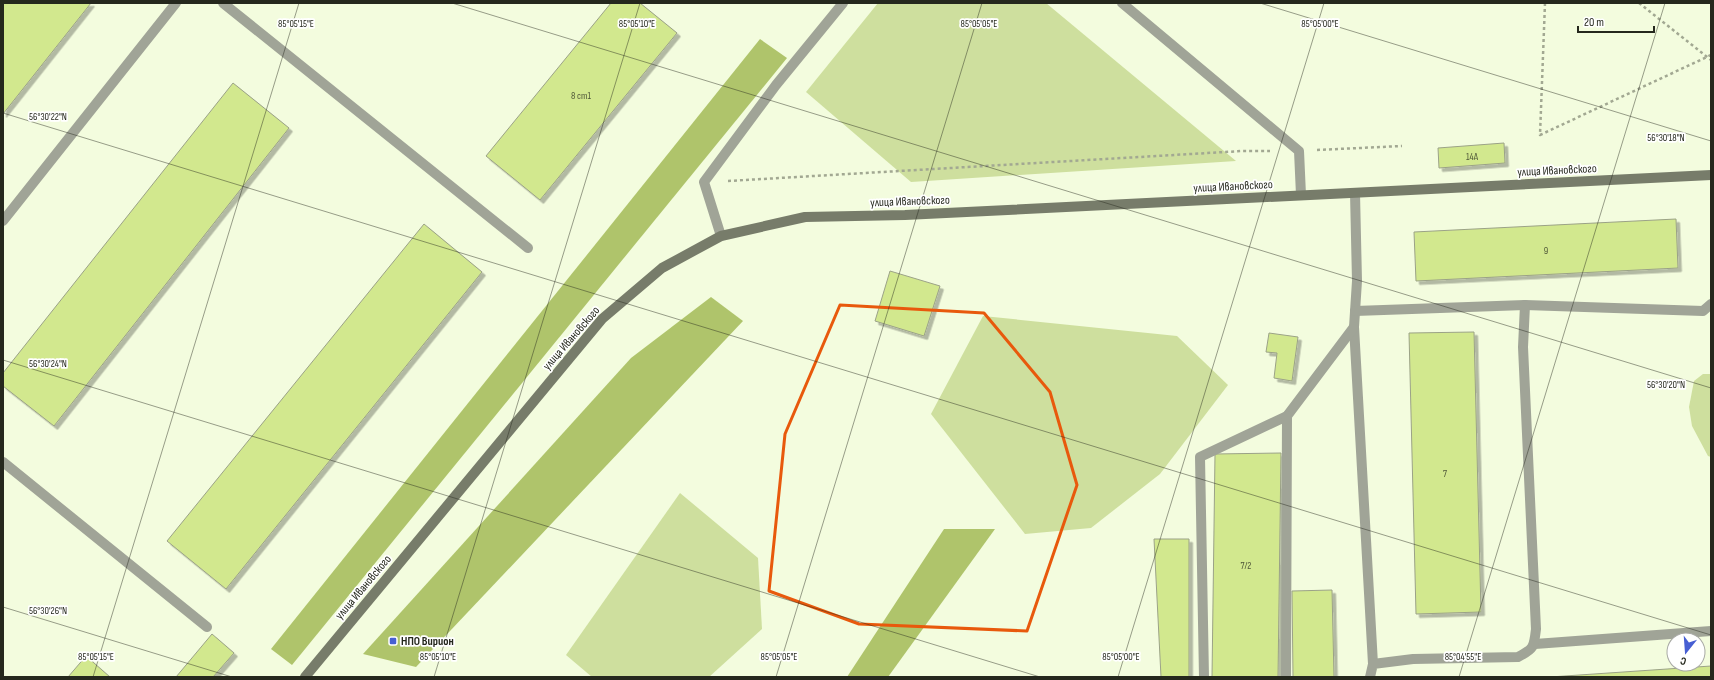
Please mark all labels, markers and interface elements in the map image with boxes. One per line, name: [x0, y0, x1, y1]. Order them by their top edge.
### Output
scale bar: [1578, 8, 1654, 34]
text: 20 m: [1584, 15, 1604, 30]
text: 85°05'15"E: [278, 18, 314, 30]
text: 85°05'10"E: [619, 18, 655, 30]
text: 85°05'05"E: [961, 18, 997, 30]
text: 85°05'00"E: [1301, 18, 1339, 30]
house number: 8 ст1: [571, 90, 591, 102]
text: 56°30'22"N: [29, 111, 67, 123]
text: 56°30'18"N: [1647, 132, 1685, 144]
house number: 14А: [1466, 151, 1479, 163]
street label: улица Ивановского: [1517, 161, 1597, 180]
street label: улица Ивановского: [1193, 177, 1273, 196]
street label: улица Ивановского: [870, 193, 950, 210]
house number: 9: [1544, 245, 1548, 257]
street label: улица Ивановского: [540, 303, 603, 373]
text: 56°30'24"N: [29, 358, 67, 370]
text: 56°30'20"N: [1647, 379, 1685, 391]
house number: 7: [1443, 468, 1447, 480]
street label: улица Ивановского: [332, 552, 395, 623]
house number: 7/2: [1241, 560, 1251, 572]
text: 56°30'26"N: [29, 605, 67, 617]
north arrow: [1666, 632, 1706, 672]
place label: НПО Вирион: [401, 634, 454, 649]
marker: НПО Вирион: [388, 636, 398, 646]
text: 85°05'15"E: [78, 651, 114, 663]
text: 85°05'10"E: [420, 651, 456, 663]
text: 85°05'05"E: [761, 651, 797, 663]
text: 85°05'00"E: [1102, 651, 1140, 663]
text: 85°04'55"E: [1445, 651, 1481, 663]
text: С: [1678, 654, 1688, 668]

